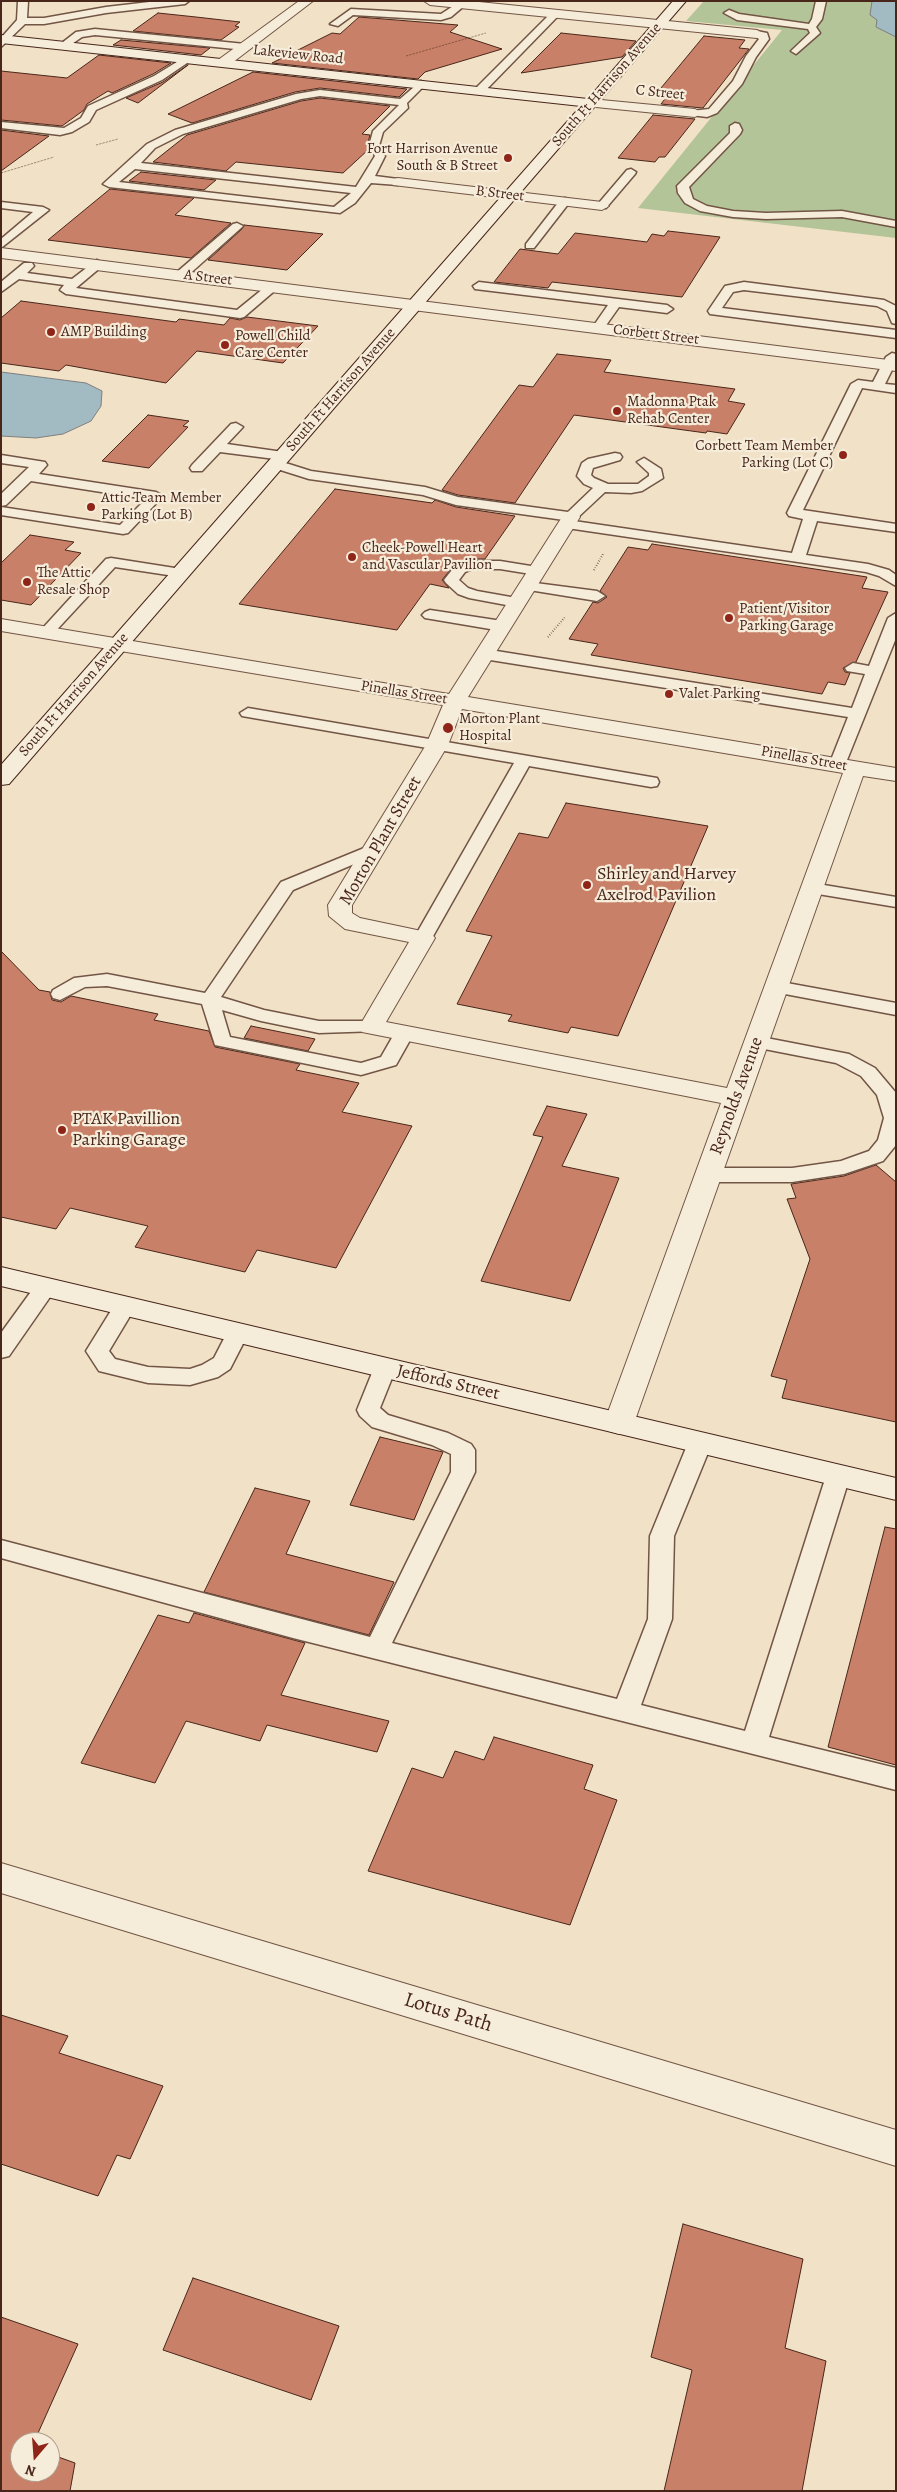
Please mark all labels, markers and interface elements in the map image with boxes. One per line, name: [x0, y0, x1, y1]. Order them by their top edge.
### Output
street label: South Ft Harrison Avenue: [548, 20, 666, 150]
street label: Lakeview Road: [252, 41, 344, 69]
street label: C Street: [635, 81, 685, 105]
place label: Fort Harrison Avenue South & B Street: [367, 140, 498, 175]
marker: Fort Harrison Avenue South & B Street: [502, 152, 514, 164]
street label: B Street: [475, 182, 525, 206]
street label: A Street: [183, 266, 233, 290]
street label: Corbett Street: [612, 321, 700, 349]
place label: AMP Building: [61, 323, 147, 341]
street label: South Ft Harrison Avenue: [282, 325, 400, 455]
marker: AMP Building: [45, 326, 57, 338]
place label: Powell Child Care Center: [235, 327, 311, 362]
marker: Powell Child Care Center: [219, 339, 231, 351]
place label: Madonna Ptak Rehab Center: [627, 393, 716, 428]
marker: Madonna Ptak Rehab Center: [611, 405, 623, 417]
place label: Corbett Team Member Parking (Lot C): [695, 437, 833, 472]
marker: Corbett Team Member Parking (Lot C): [837, 449, 849, 461]
place label: Attic Team Member Parking (Lot B): [101, 489, 221, 524]
marker: Attic Team Member Parking (Lot B): [85, 501, 97, 513]
place label: Cheek-Powell Heart and Vascular Pavilion: [362, 539, 492, 574]
marker: Cheek-Powell Heart and Vascular Pavilion: [346, 551, 358, 563]
place label: The Attic Resale Shop: [37, 564, 110, 599]
marker: The Attic Resale Shop: [21, 576, 33, 588]
place label: Patient/Visitor Parking Garage: [739, 600, 834, 635]
marker: Patient/Visitor Parking Garage: [723, 612, 735, 624]
street label: South Ft Harrison Avenue: [15, 630, 133, 760]
street label: Pinellas Street: [359, 677, 449, 709]
place label: Valet Parking: [679, 685, 760, 703]
marker: Valet Parking: [663, 688, 675, 700]
place label: Morton Plant Hospital: [459, 710, 540, 745]
marker: Morton Plant Hospital: [441, 721, 455, 735]
street label: Pinellas Street: [759, 743, 849, 775]
street label: Morton Plant Street: [335, 773, 427, 909]
place label: Shirley and Harvey Axelrod Pavilion: [597, 864, 736, 906]
marker: Shirley and Harvey Axelrod Pavilion: [581, 879, 593, 891]
street label: Reynolds Avenue: [706, 1034, 768, 1158]
place label: PTAK Pavillion Parking Garage: [72, 1109, 186, 1152]
marker: PTAK Pavillion Parking Garage: [56, 1124, 68, 1136]
street label: Jeffords Street: [395, 1361, 501, 1405]
street label: Lotus Path: [401, 1988, 495, 2038]
north arrow: [10, 2432, 60, 2482]
text: N: [23, 2460, 38, 2481]

